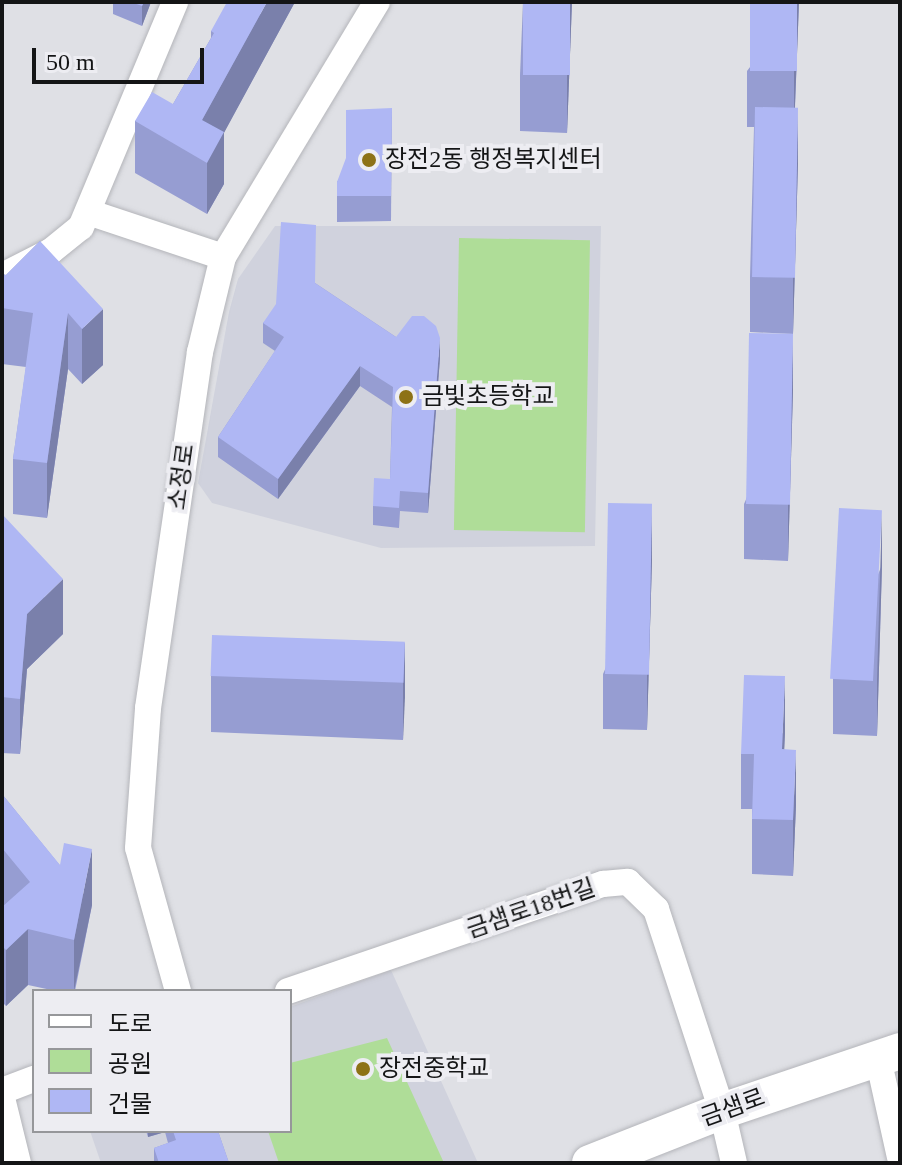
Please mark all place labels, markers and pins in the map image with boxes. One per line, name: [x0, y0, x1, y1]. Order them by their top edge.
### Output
place label: 장전2동 행정복지센터: [385, 146, 602, 174]
marker: 장전2동 행정복지센터: [360, 151, 378, 169]
place label: 금빛초등학교: [422, 383, 554, 411]
marker: 금빛초등학교: [397, 388, 415, 406]
place label: 장전중학교: [379, 1055, 489, 1083]
marker: 장전중학교: [354, 1060, 372, 1078]

